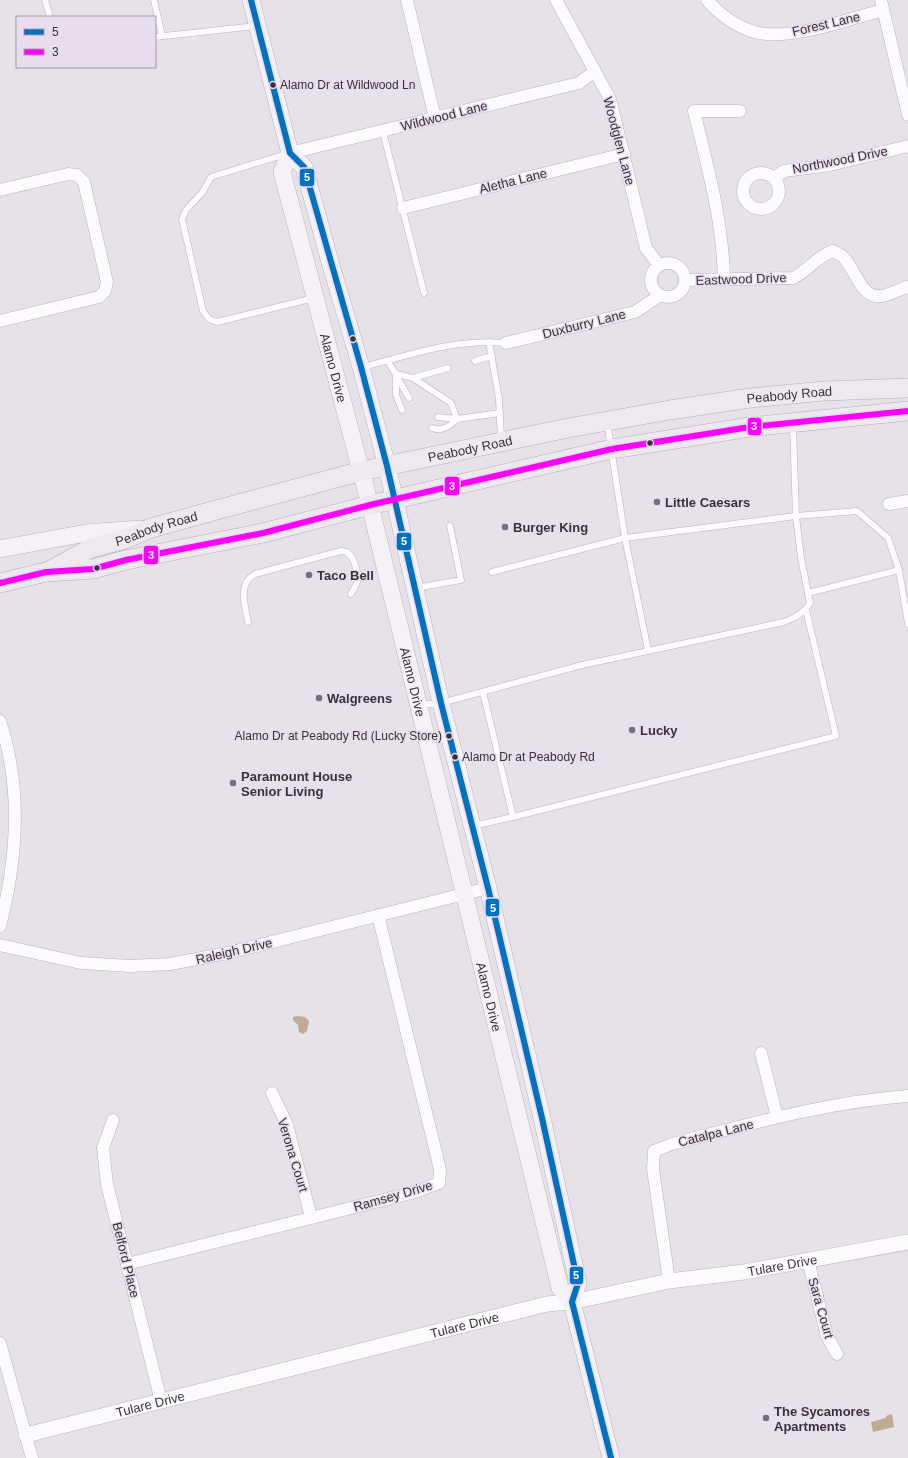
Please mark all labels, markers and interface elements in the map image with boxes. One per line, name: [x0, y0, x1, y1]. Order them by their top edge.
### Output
street label: Forest Lane: [791, 9, 861, 39]
legend: [16, 16, 156, 68]
text: 5: [52, 25, 59, 39]
text: 3: [52, 45, 59, 59]
place label: Alamo Dr at Wildwood Ln: [280, 78, 415, 92]
marker: Alamo Dr at Wildwood Ln: [268, 80, 278, 90]
street label: Woodglen Lane: [600, 95, 638, 187]
street label: Wildwood Lane: [399, 98, 489, 134]
street label: Northwood Drive: [791, 143, 889, 177]
street label: Aletha Lane: [478, 165, 548, 197]
line badge: 5: [299, 168, 315, 187]
text: 5: [304, 171, 310, 183]
street label: Eastwood Drive: [695, 270, 787, 288]
street label: Duxburry Lane: [541, 306, 627, 342]
street label: Alamo Drive: [317, 331, 350, 404]
unlabelled marker: [348, 334, 358, 344]
street label: Peabody Road: [746, 383, 832, 406]
line badge: 3: [747, 417, 762, 436]
text: 3: [751, 420, 757, 432]
street label: Peabody Road: [426, 432, 514, 465]
unlabelled marker: [645, 438, 655, 448]
line badge: 3: [444, 476, 460, 496]
text: 3: [449, 480, 455, 492]
place label: Little Caesars: [665, 495, 750, 510]
marker: Little Caesars: [652, 497, 662, 507]
street label: Peabody Road: [114, 508, 199, 549]
place label: Burger King: [513, 520, 588, 535]
marker: Burger King: [500, 522, 510, 532]
line badge: 5: [396, 532, 412, 551]
text: 5: [401, 535, 407, 547]
line badge: 3: [143, 545, 159, 565]
text: 3: [148, 549, 154, 561]
unlabelled marker: [92, 563, 102, 573]
place label: Taco Bell: [317, 568, 374, 583]
marker: Taco Bell: [304, 570, 314, 580]
street label: Alamo Drive: [397, 646, 429, 718]
place label: Walgreens: [327, 691, 392, 706]
marker: Walgreens: [314, 693, 324, 703]
place label: Lucky: [640, 723, 678, 738]
marker: Lucky: [627, 725, 637, 735]
place label: Alamo Dr at Peabody Rd (Lucky Store): [235, 729, 442, 743]
marker: Alamo Dr at Peabody Rd (Lucky Store): [444, 731, 454, 741]
place label: Alamo Dr at Peabody Rd: [462, 750, 595, 764]
marker: Alamo Dr at Peabody Rd: [450, 752, 460, 762]
place label: Paramount House Senior Living: [241, 769, 352, 799]
marker: Paramount House Senior Living: [228, 778, 238, 788]
line badge: 5: [485, 898, 500, 917]
text: 5: [490, 902, 496, 914]
street label: Raleigh Drive: [194, 935, 274, 967]
street label: Alamo Drive: [474, 960, 505, 1033]
street label: Verona Court: [275, 1116, 311, 1194]
street label: Catalpa Lane: [677, 1116, 755, 1150]
street label: Ramsey Drive: [352, 1178, 434, 1214]
street label: Belford Place: [109, 1221, 143, 1299]
street label: Tulare Drive: [746, 1251, 818, 1279]
line badge: 5: [569, 1266, 584, 1285]
text: 5: [573, 1269, 579, 1281]
street label: Sara Court: [805, 1276, 837, 1341]
street label: Tulare Drive: [428, 1309, 500, 1341]
street label: Tulare Drive: [114, 1388, 186, 1420]
place label: The Sycamores Apartments: [774, 1404, 870, 1434]
marker: The Sycamores Apartments: [761, 1413, 771, 1423]

